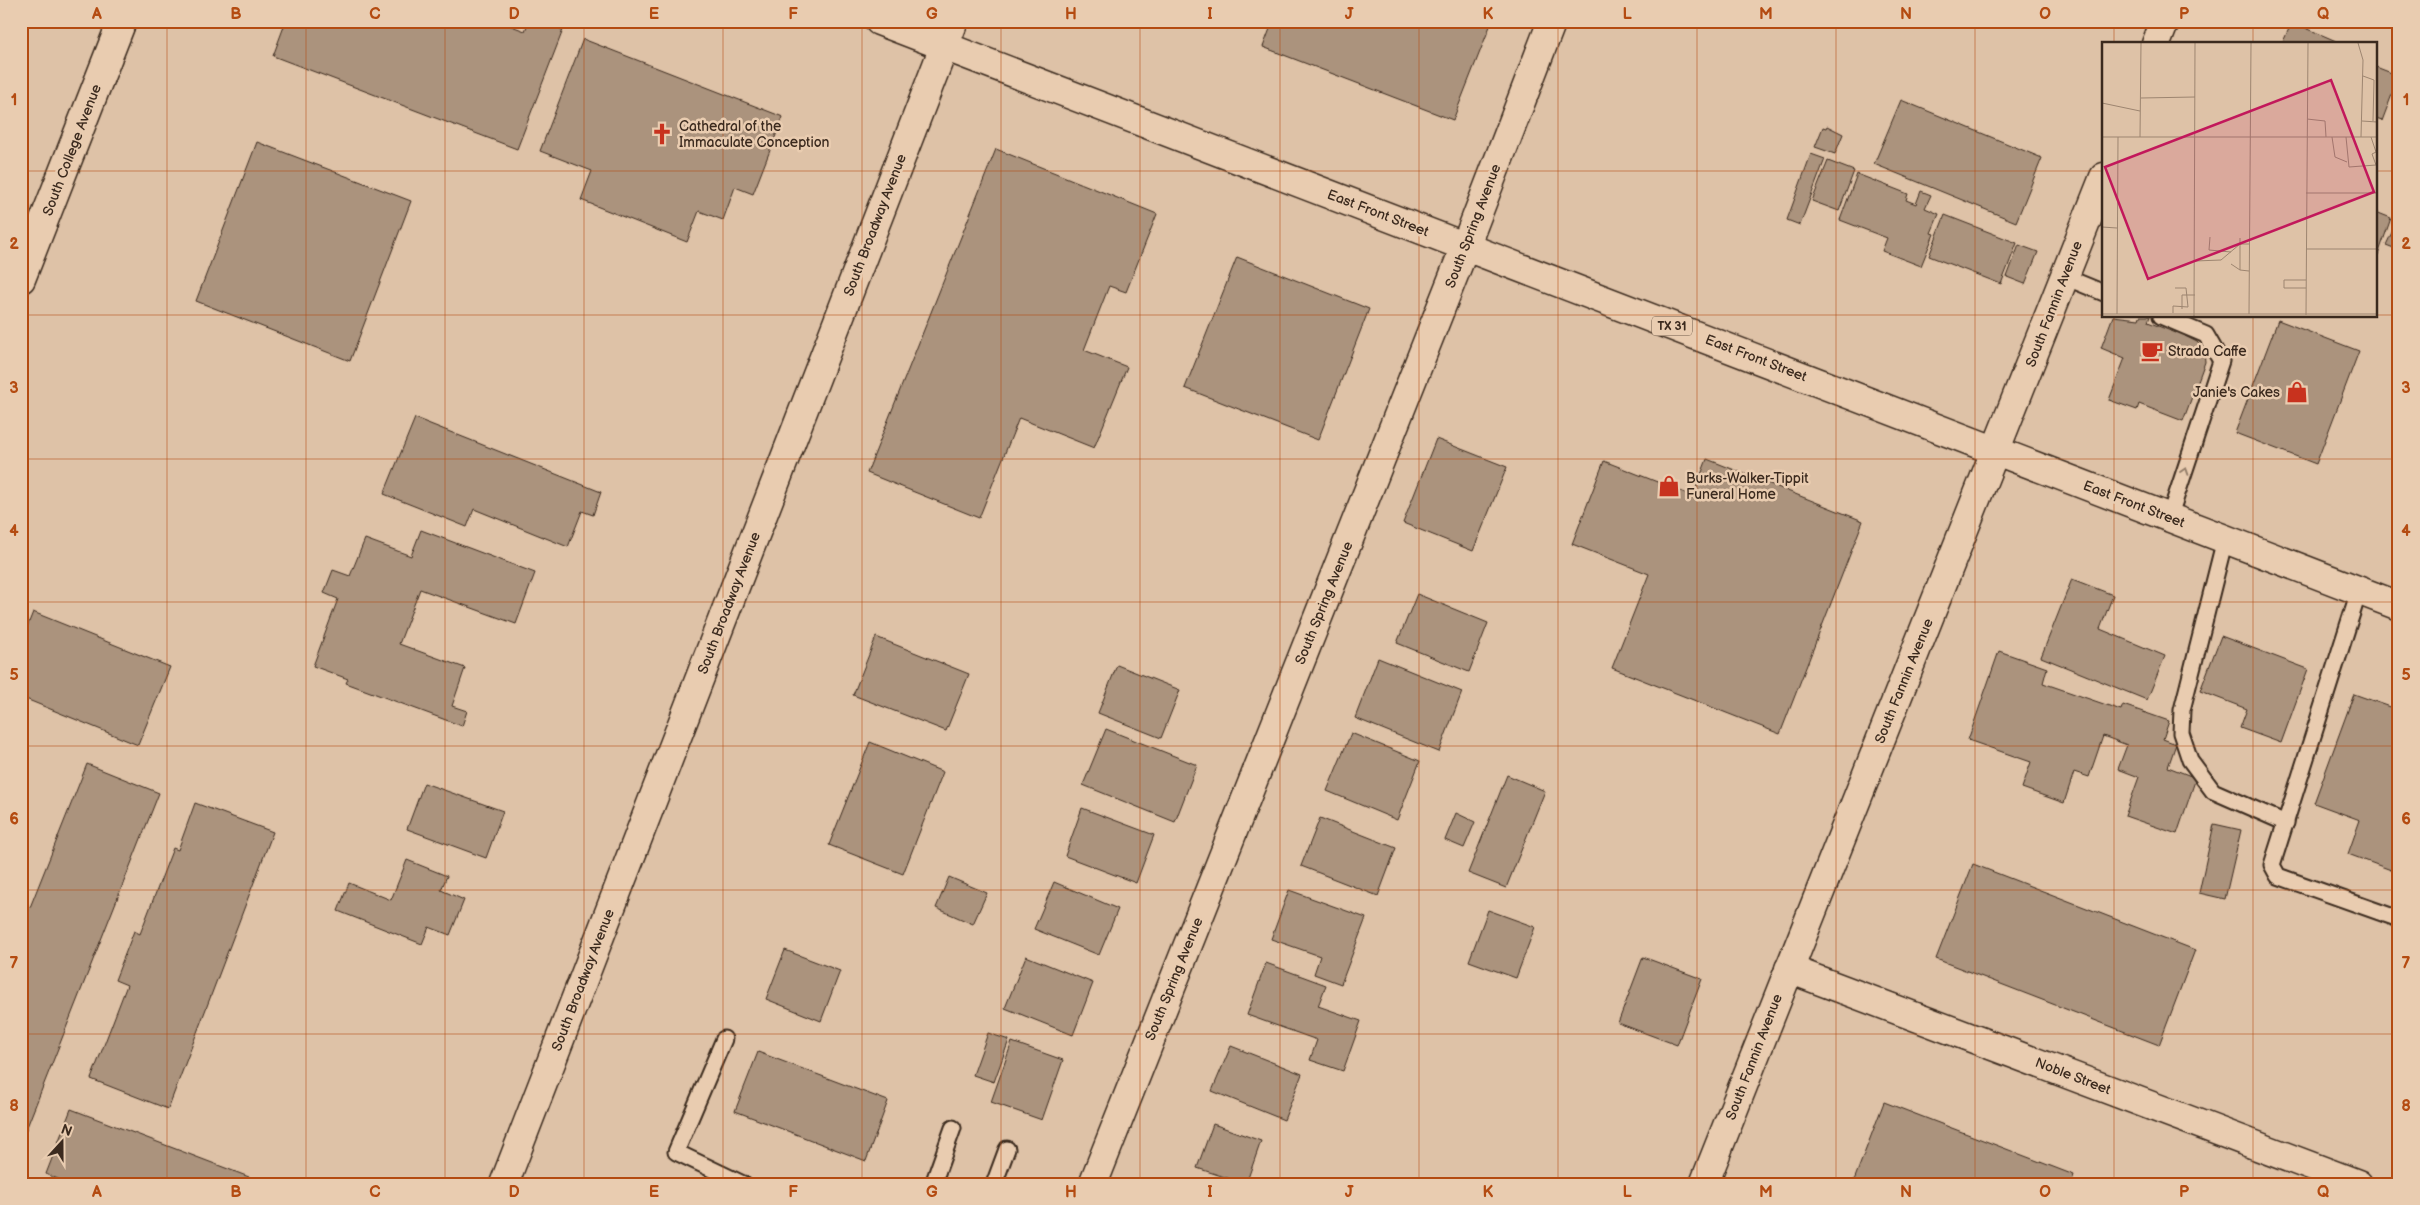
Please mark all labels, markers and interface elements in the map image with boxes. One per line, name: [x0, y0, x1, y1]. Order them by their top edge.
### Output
text: A: [91, 5, 102, 24]
text: B: [230, 5, 242, 24]
text: C: [369, 5, 381, 24]
text: D: [508, 5, 520, 24]
text: E: [649, 5, 659, 24]
text: F: [788, 5, 798, 24]
text: G: [926, 5, 938, 24]
text: H: [1065, 5, 1077, 24]
text: I: [1207, 5, 1213, 24]
text: J: [1345, 5, 1354, 24]
text: K: [1483, 5, 1494, 24]
text: L: [1622, 5, 1632, 24]
text: M: [1759, 5, 1773, 24]
text: N: [1900, 5, 1912, 24]
text: O: [2039, 5, 2051, 24]
text: P: [2179, 5, 2189, 24]
text: Q: [2317, 5, 2329, 24]
inset map: [2102, 42, 2378, 318]
street label: South College Avenue: [39, 82, 105, 218]
text: 1: [11, 91, 17, 110]
text: 1: [2403, 91, 2409, 110]
place label: Cathedral of the Immaculate Conception: [679, 118, 830, 151]
church icon: Cathedral of the Immaculate Conception: [649, 121, 675, 147]
street label: South Broadway Avenue: [840, 151, 910, 299]
street label: South Spring Avenue: [1442, 162, 1504, 290]
street label: East Front Street: [1325, 186, 1432, 240]
text: 2: [9, 235, 19, 254]
text: 2: [2401, 235, 2411, 254]
street label: South Fannin Avenue: [2022, 239, 2086, 369]
road number: TX 31: [1652, 316, 1692, 336]
street label: East Front Street: [1703, 331, 1810, 385]
cafe icon: Strada Caffe: [2139, 338, 2165, 364]
place label: Strada Caffe: [2168, 343, 2246, 360]
text: 3: [9, 379, 19, 398]
shop icon: Janie's Cakes: [2284, 379, 2310, 405]
text: 3: [2401, 379, 2411, 398]
place label: Janie's Cakes: [2193, 384, 2280, 401]
one-way arrow: [2179, 468, 2189, 476]
place label: Burks-Walker-Tippit Funeral Home: [1686, 470, 1809, 503]
shop icon: Burks-Walker-Tippit Funeral Home: [1656, 473, 1682, 499]
street label: East Front Street: [2081, 477, 2188, 531]
text: 4: [9, 522, 19, 541]
text: 4: [2401, 522, 2411, 541]
street label: South Broadway Avenue: [694, 529, 764, 677]
street label: South Spring Avenue: [1292, 539, 1356, 667]
street label: South Fannin Avenue: [1871, 616, 1937, 746]
text: 5: [9, 666, 19, 685]
text: 5: [2401, 666, 2411, 685]
text: 6: [9, 810, 19, 829]
text: 6: [2401, 810, 2411, 829]
street label: South Broadway Avenue: [548, 906, 618, 1054]
street label: South Spring Avenue: [1142, 915, 1206, 1043]
text: 7: [10, 954, 19, 973]
text: 7: [2402, 954, 2411, 973]
street label: South Fannin Avenue: [1722, 992, 1786, 1122]
street label: Noble Street: [2033, 1054, 2114, 1098]
text: 8: [9, 1097, 19, 1116]
text: 8: [2401, 1097, 2411, 1116]
north arrow: [38, 1118, 88, 1168]
text: N: [59, 1121, 74, 1140]
text: A: [91, 1183, 102, 1202]
text: B: [230, 1183, 242, 1202]
text: C: [369, 1183, 381, 1202]
text: D: [508, 1183, 520, 1202]
text: E: [649, 1183, 659, 1202]
text: F: [788, 1183, 798, 1202]
text: G: [926, 1183, 938, 1202]
text: H: [1065, 1183, 1077, 1202]
text: I: [1207, 1183, 1213, 1202]
text: J: [1345, 1183, 1354, 1202]
text: K: [1483, 1183, 1494, 1202]
text: L: [1622, 1183, 1632, 1202]
text: M: [1759, 1183, 1773, 1202]
text: N: [1900, 1183, 1912, 1202]
text: O: [2039, 1183, 2051, 1202]
text: P: [2179, 1183, 2189, 1202]
text: Q: [2317, 1183, 2329, 1202]

